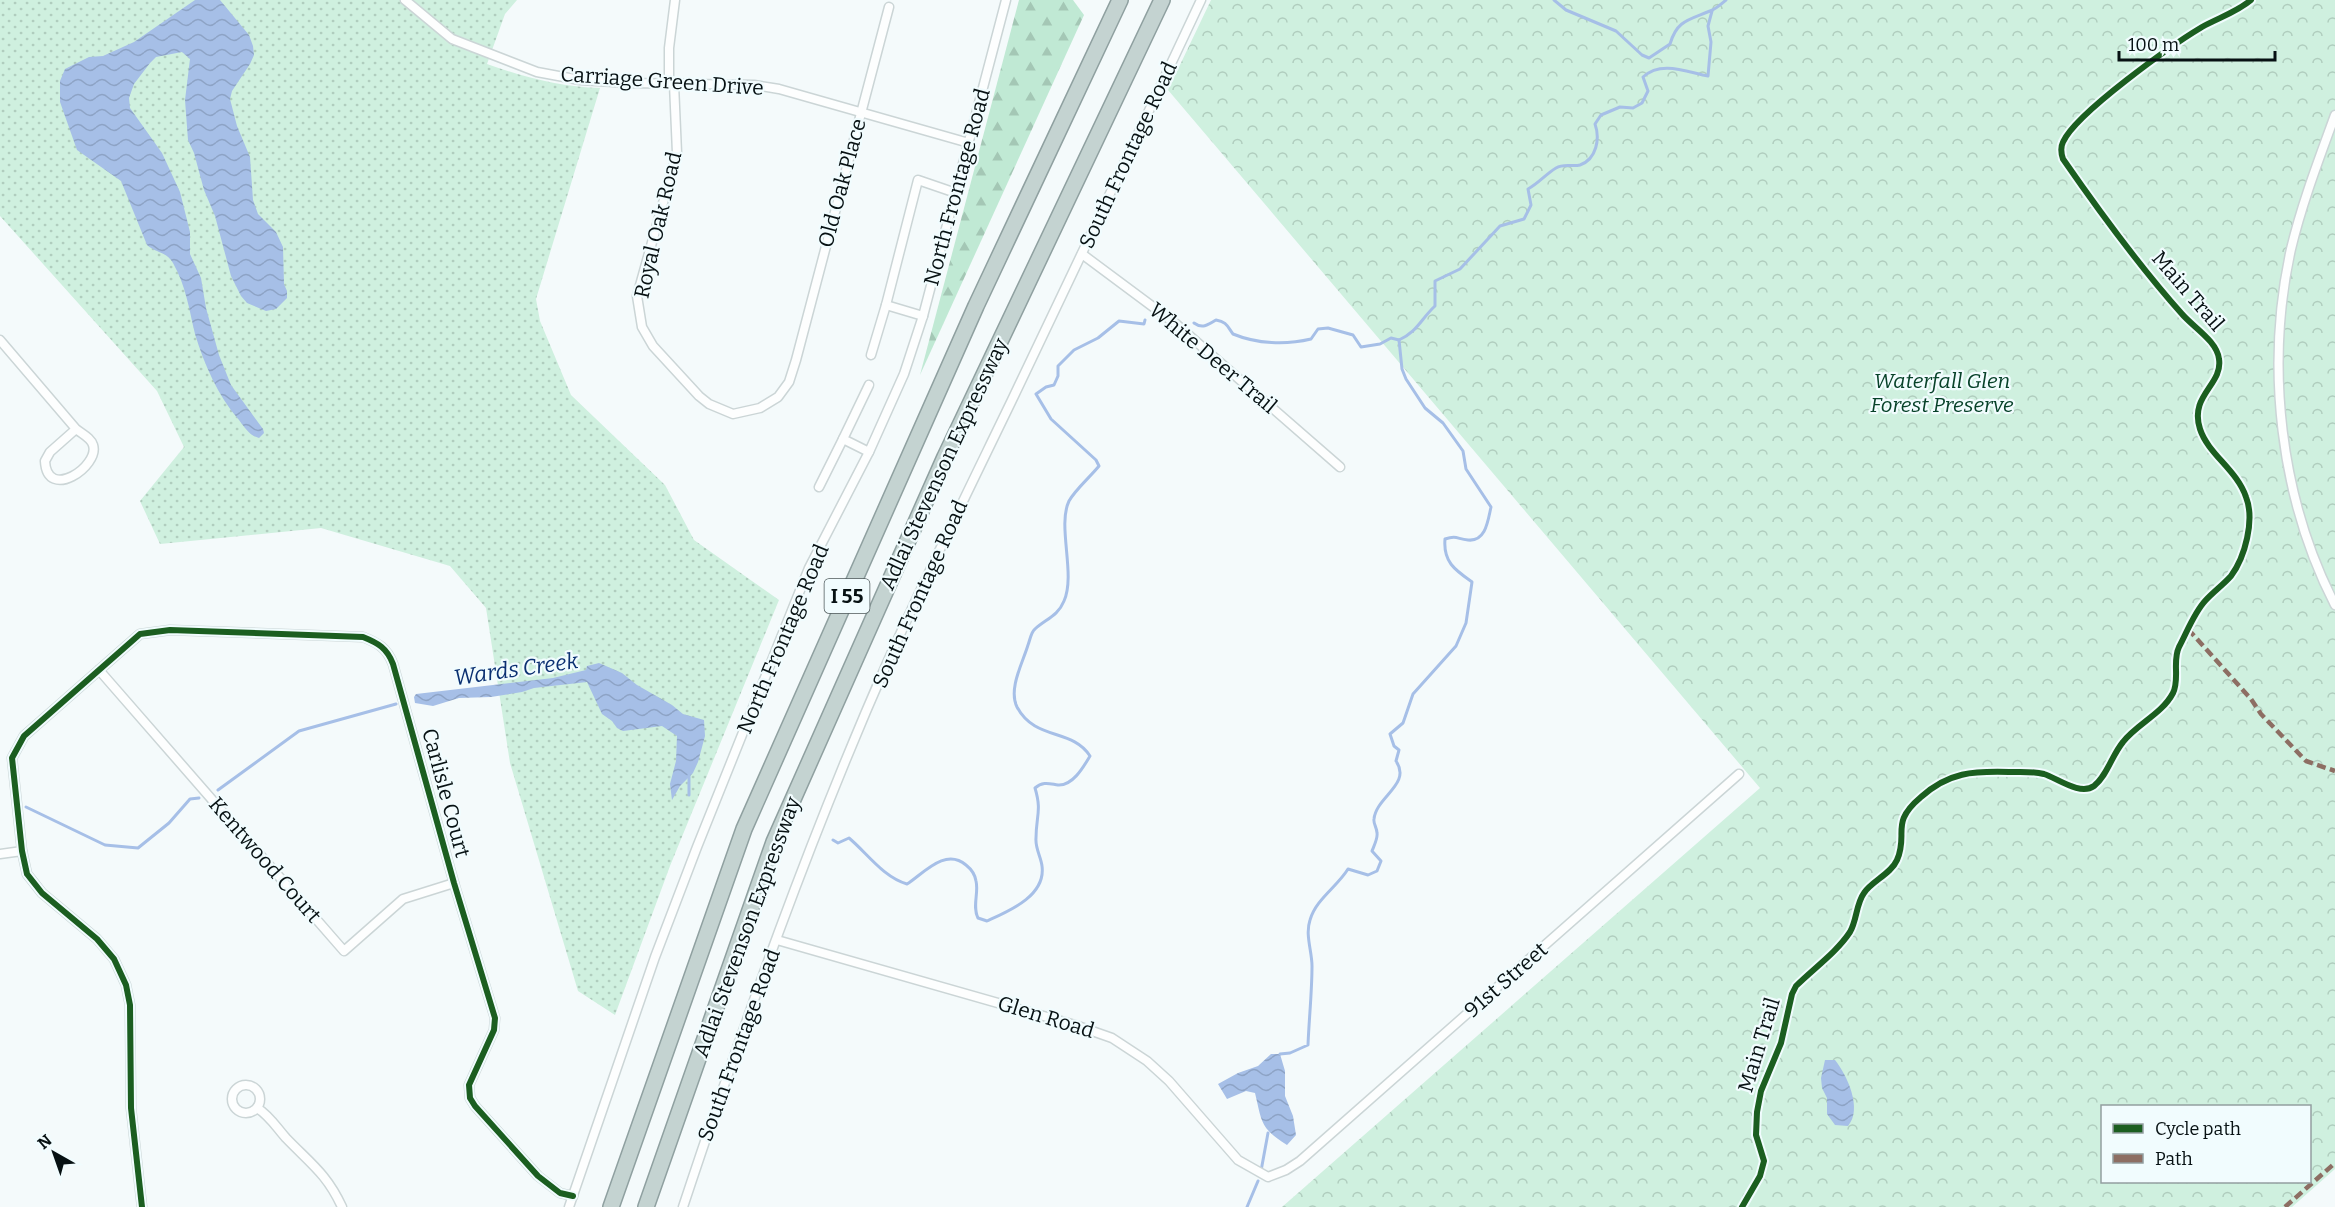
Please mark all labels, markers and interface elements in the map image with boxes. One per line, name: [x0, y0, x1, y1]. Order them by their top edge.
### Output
scale bar: [2119, 24, 2275, 62]
text: 100 m: [2128, 34, 2179, 56]
street label: South Frontage Road: [1073, 57, 1183, 253]
street label: Carriage Green Drive: [559, 61, 765, 101]
street label: North Frontage Road: [918, 85, 996, 289]
street label: Old Oak Place: [812, 116, 872, 250]
street label: Royal Oak Road: [629, 149, 687, 301]
street label: Main Trail: [2146, 246, 2230, 336]
street label: White Deer Trail: [1144, 297, 1282, 419]
street label: Adlai Stevenson Expressway: [874, 333, 1014, 594]
park label: Waterfall Glen Forest Preserve: [1870, 368, 2014, 418]
street label: South Frontage Road: [867, 496, 973, 692]
street label: North Frontage Road: [731, 540, 835, 738]
road number: I 55: [824, 579, 870, 613]
water label: Wards Creek: [452, 647, 581, 691]
street label: Carlisle Court: [416, 726, 476, 861]
street label: Kentwood Court: [203, 792, 327, 929]
street label: Adlai Stevenson Expressway: [688, 792, 807, 1061]
street label: 91st Street: [1459, 936, 1553, 1023]
street label: South Frontage Road: [692, 945, 786, 1145]
street label: Glen Road: [995, 990, 1097, 1044]
street label: Main Trail: [1732, 994, 1786, 1096]
legend: [2101, 1105, 2311, 1183]
text: Cycle path: [2155, 1118, 2241, 1140]
north arrow: [24, 1123, 84, 1183]
text: N: [34, 1131, 56, 1153]
text: Path: [2155, 1148, 2193, 1170]

